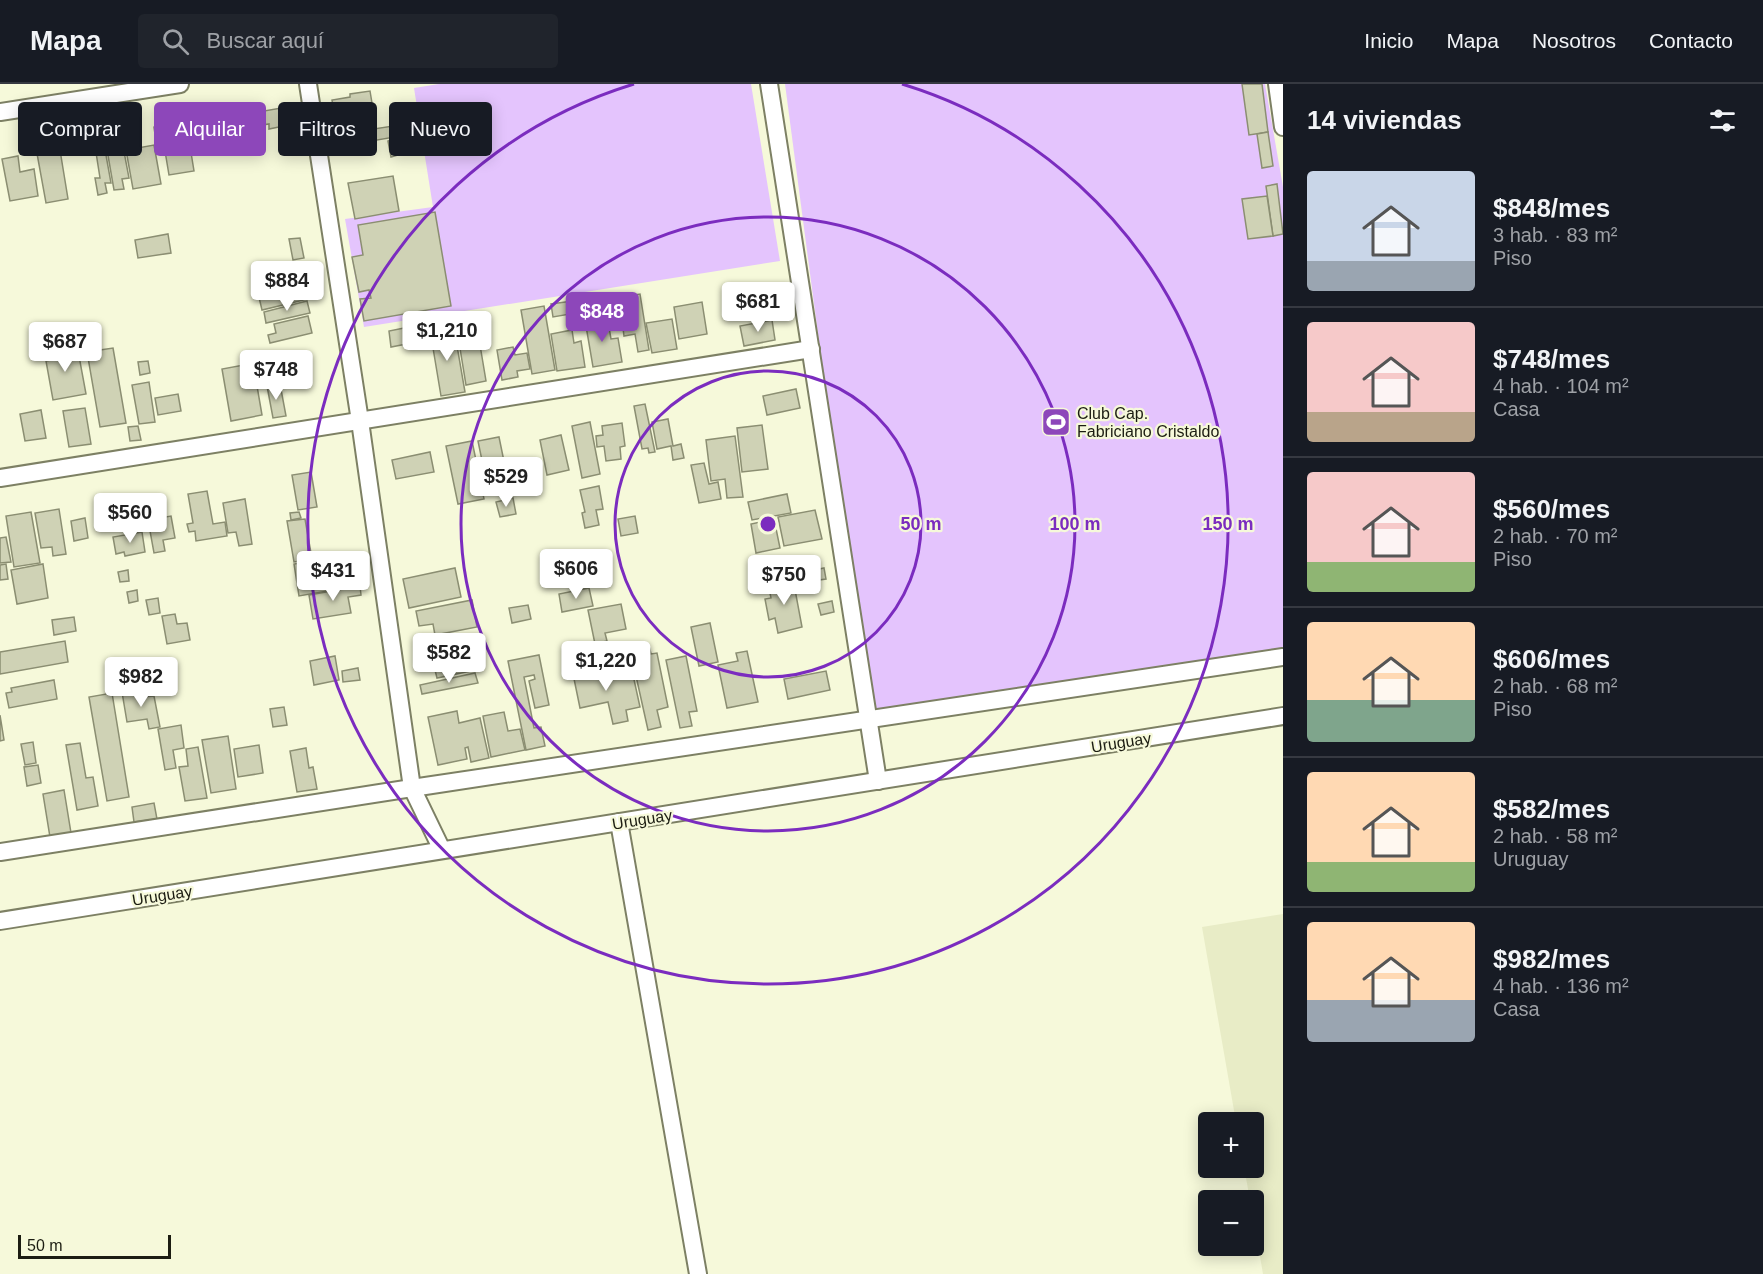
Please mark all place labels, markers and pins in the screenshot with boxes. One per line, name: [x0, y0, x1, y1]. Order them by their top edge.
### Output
pin: $884: [251, 261, 323, 312]
pin: $681: [722, 282, 794, 333]
pin: $848: [566, 292, 638, 343]
pin: $1,210: [398, 311, 496, 362]
pin: $687: [29, 322, 101, 373]
pin: $748: [240, 350, 312, 401]
place label: Club Cap. Fabriciano Cristaldo: [1077, 405, 1219, 440]
sports icon: Club Cap. Fabriciano Cristaldo: [1040, 406, 1072, 438]
pin: $529: [470, 457, 542, 508]
pin: $560: [94, 493, 166, 544]
centre of rings: [758, 514, 778, 534]
pin: $606: [540, 549, 612, 600]
pin: $431: [297, 551, 369, 602]
pin: $750: [748, 555, 820, 606]
pin: $582: [413, 633, 485, 684]
pin: $1,220: [557, 641, 655, 692]
pin: $982: [105, 657, 177, 708]

